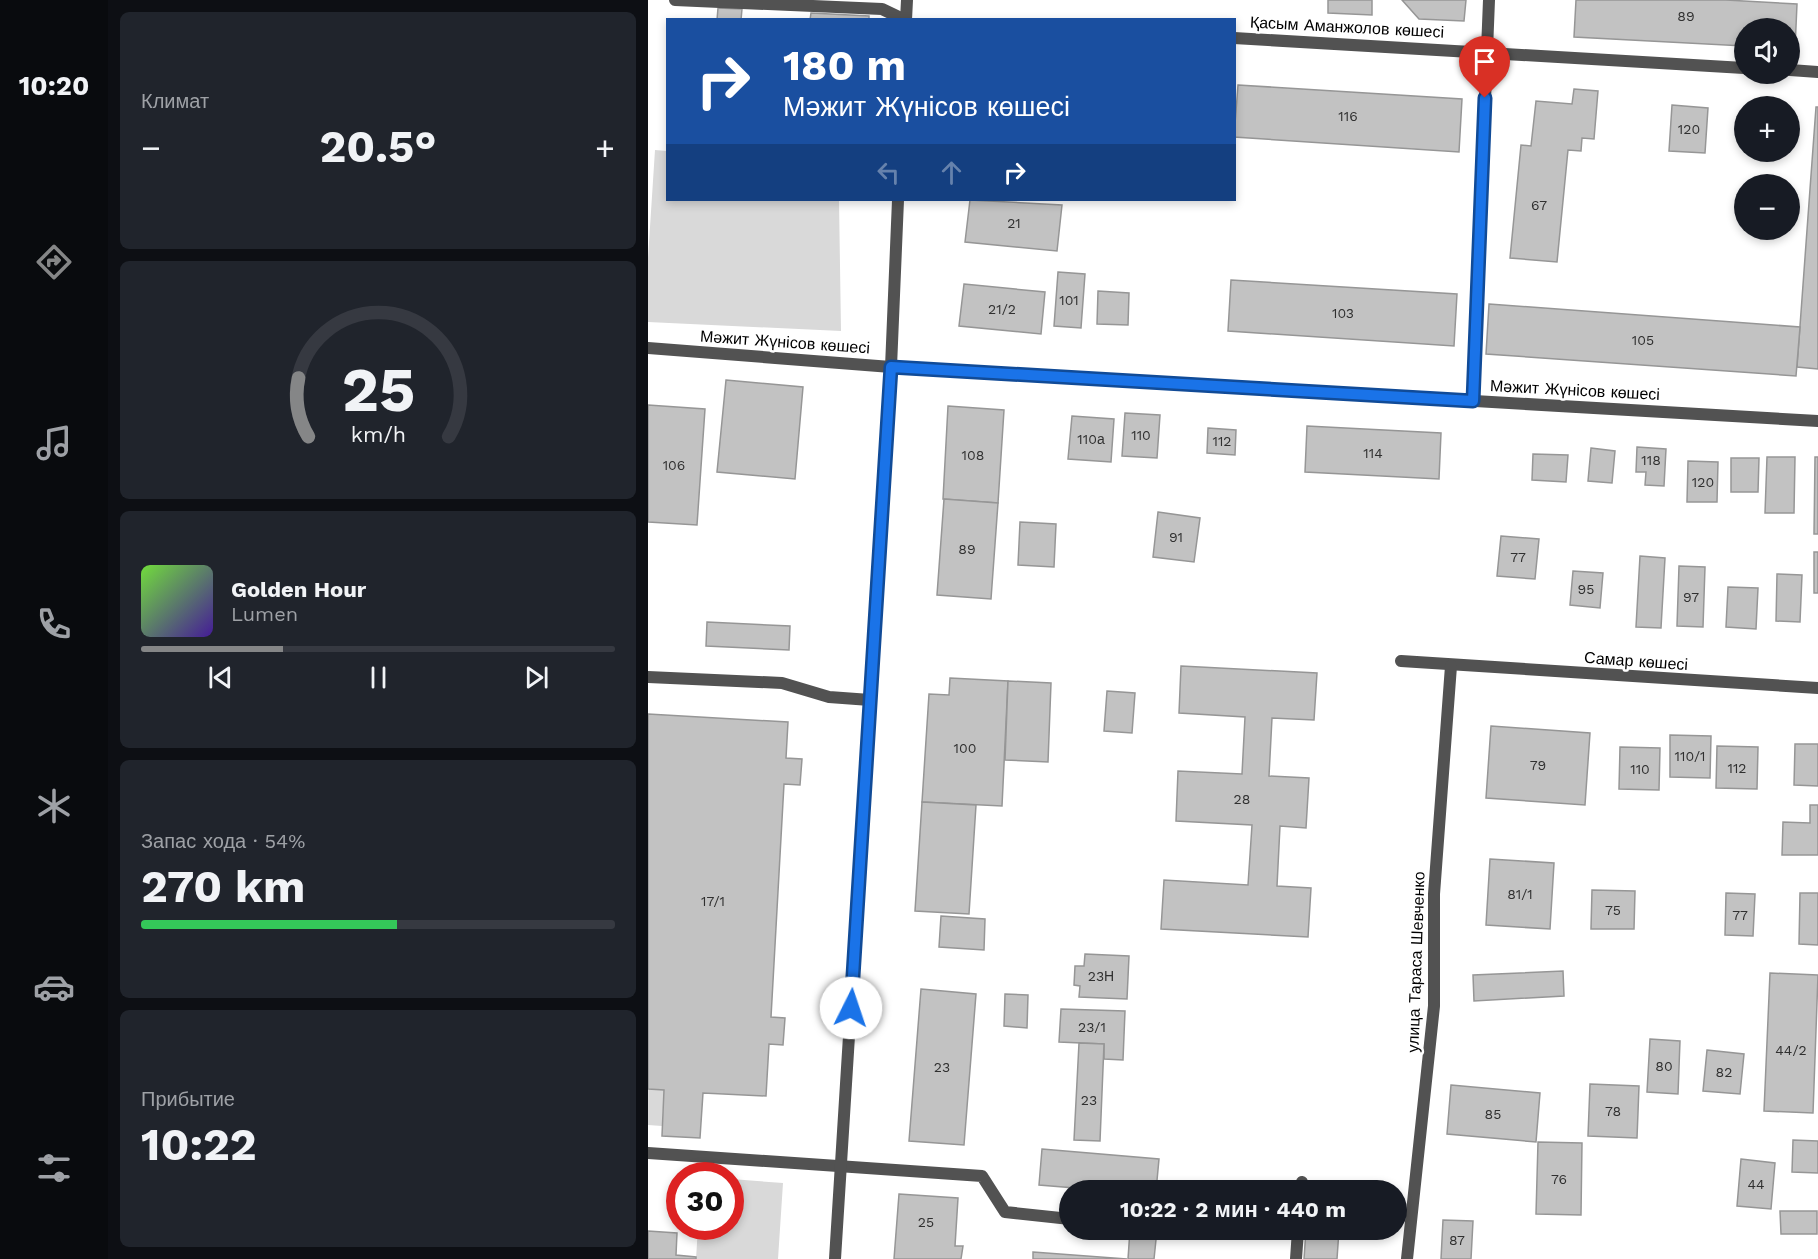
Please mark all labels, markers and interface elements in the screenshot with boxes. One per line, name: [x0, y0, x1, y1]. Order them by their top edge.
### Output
house number: 89: [1677, 8, 1695, 24]
street label: Қасым Аманжолов көшесі: [1249, 12, 1445, 42]
map controls: [1734, 18, 1800, 240]
button: sound: [1734, 18, 1800, 84]
pin: [1459, 36, 1510, 98]
text: 180 m: [783, 41, 906, 90]
icon: right: [684, 42, 762, 120]
icon: arrive: [1468, 45, 1501, 78]
text: 10:20: [19, 70, 89, 102]
text: Климат: [141, 89, 209, 113]
text: Мәжит Жүнісов көшесі: [783, 91, 1070, 123]
button: +: [1734, 96, 1800, 162]
house number: 116: [1338, 108, 1358, 124]
text: 20.5°: [320, 120, 436, 173]
house number: 120: [1678, 121, 1700, 137]
text: −: [141, 128, 161, 167]
text: +: [595, 128, 615, 167]
icon: left: [872, 156, 905, 189]
icon: ahead: [935, 156, 968, 189]
icon: right: [998, 156, 1031, 189]
button: −: [1734, 174, 1800, 240]
house number: 67: [1531, 197, 1547, 213]
house number: 21: [1007, 215, 1021, 231]
icon: directions: [33, 241, 75, 283]
house number: 101: [1059, 292, 1079, 308]
house number: 21/2: [988, 301, 1016, 317]
house number: 103: [1332, 305, 1354, 321]
street label: Мәжит Жүнісов көшесі: [700, 327, 870, 357]
house number: 105: [1632, 332, 1654, 348]
text: 25: [341, 353, 415, 426]
street label: Мәжит Жүнісов көшесі: [1490, 376, 1660, 404]
icon: music: [33, 422, 75, 464]
text: km/h: [350, 423, 406, 448]
house number: 110: [1131, 427, 1151, 443]
house number: 110а: [1077, 431, 1105, 447]
house number: 112: [1212, 433, 1232, 449]
house number: 114: [1363, 445, 1383, 461]
house number: 108: [962, 447, 984, 463]
house number: 118: [1641, 452, 1661, 468]
house number: 106: [663, 457, 685, 473]
house number: 120: [1692, 474, 1714, 490]
house number: 91: [1169, 529, 1183, 545]
house number: 89: [958, 541, 976, 557]
house number: 77: [1510, 549, 1526, 565]
text: Golden Hour: [231, 577, 366, 602]
house number: 95: [1578, 581, 1594, 597]
house number: 97: [1683, 589, 1699, 605]
text: Lumen: [231, 602, 298, 626]
icon: phone: [33, 603, 75, 645]
street label: Самар көшесі: [1583, 648, 1689, 674]
icon: previous: [204, 661, 237, 694]
icon: pause: [362, 661, 395, 694]
icon: next: [520, 661, 553, 694]
house number: 100: [954, 740, 976, 756]
house number: 110/1: [1674, 748, 1706, 764]
house number: 79: [1530, 757, 1546, 773]
house number: 112: [1727, 760, 1747, 776]
house number: 110: [1630, 761, 1650, 777]
icon: climate: [33, 785, 75, 827]
house number: 28: [1234, 791, 1250, 807]
text: Запас хода · 54%: [141, 829, 305, 853]
text: 270 km: [141, 860, 305, 913]
street label: улица Тараса Шевченко: [1403, 871, 1429, 1053]
house number: 81/1: [1507, 886, 1533, 902]
house number: 17/1: [701, 893, 725, 909]
house number: 75: [1605, 902, 1621, 918]
house number: 77: [1732, 907, 1748, 923]
icon: car: [33, 966, 75, 1008]
house number: 23Н: [1088, 968, 1114, 984]
position arrow: [819, 976, 883, 1040]
house number: 23/1: [1078, 1019, 1106, 1035]
house number: 44/2: [1775, 1042, 1807, 1058]
house number: 80: [1655, 1058, 1673, 1074]
house number: 23: [934, 1059, 950, 1075]
house number: 82: [1716, 1064, 1732, 1080]
text: Прибытие: [141, 1087, 235, 1111]
house number: 23: [1081, 1092, 1097, 1108]
house number: 78: [1605, 1103, 1621, 1119]
house number: 85: [1485, 1106, 1501, 1122]
text: 10:22: [141, 1118, 257, 1171]
icon: filters: [33, 1147, 75, 1189]
speed limit sign: 30: [666, 1162, 744, 1240]
house number: 76: [1551, 1171, 1567, 1187]
house number: 44: [1747, 1176, 1765, 1192]
text: 10:22 · 2 мин · 440 m: [1120, 1197, 1346, 1222]
house number: 25: [918, 1214, 934, 1230]
house number: 87: [1449, 1232, 1465, 1248]

